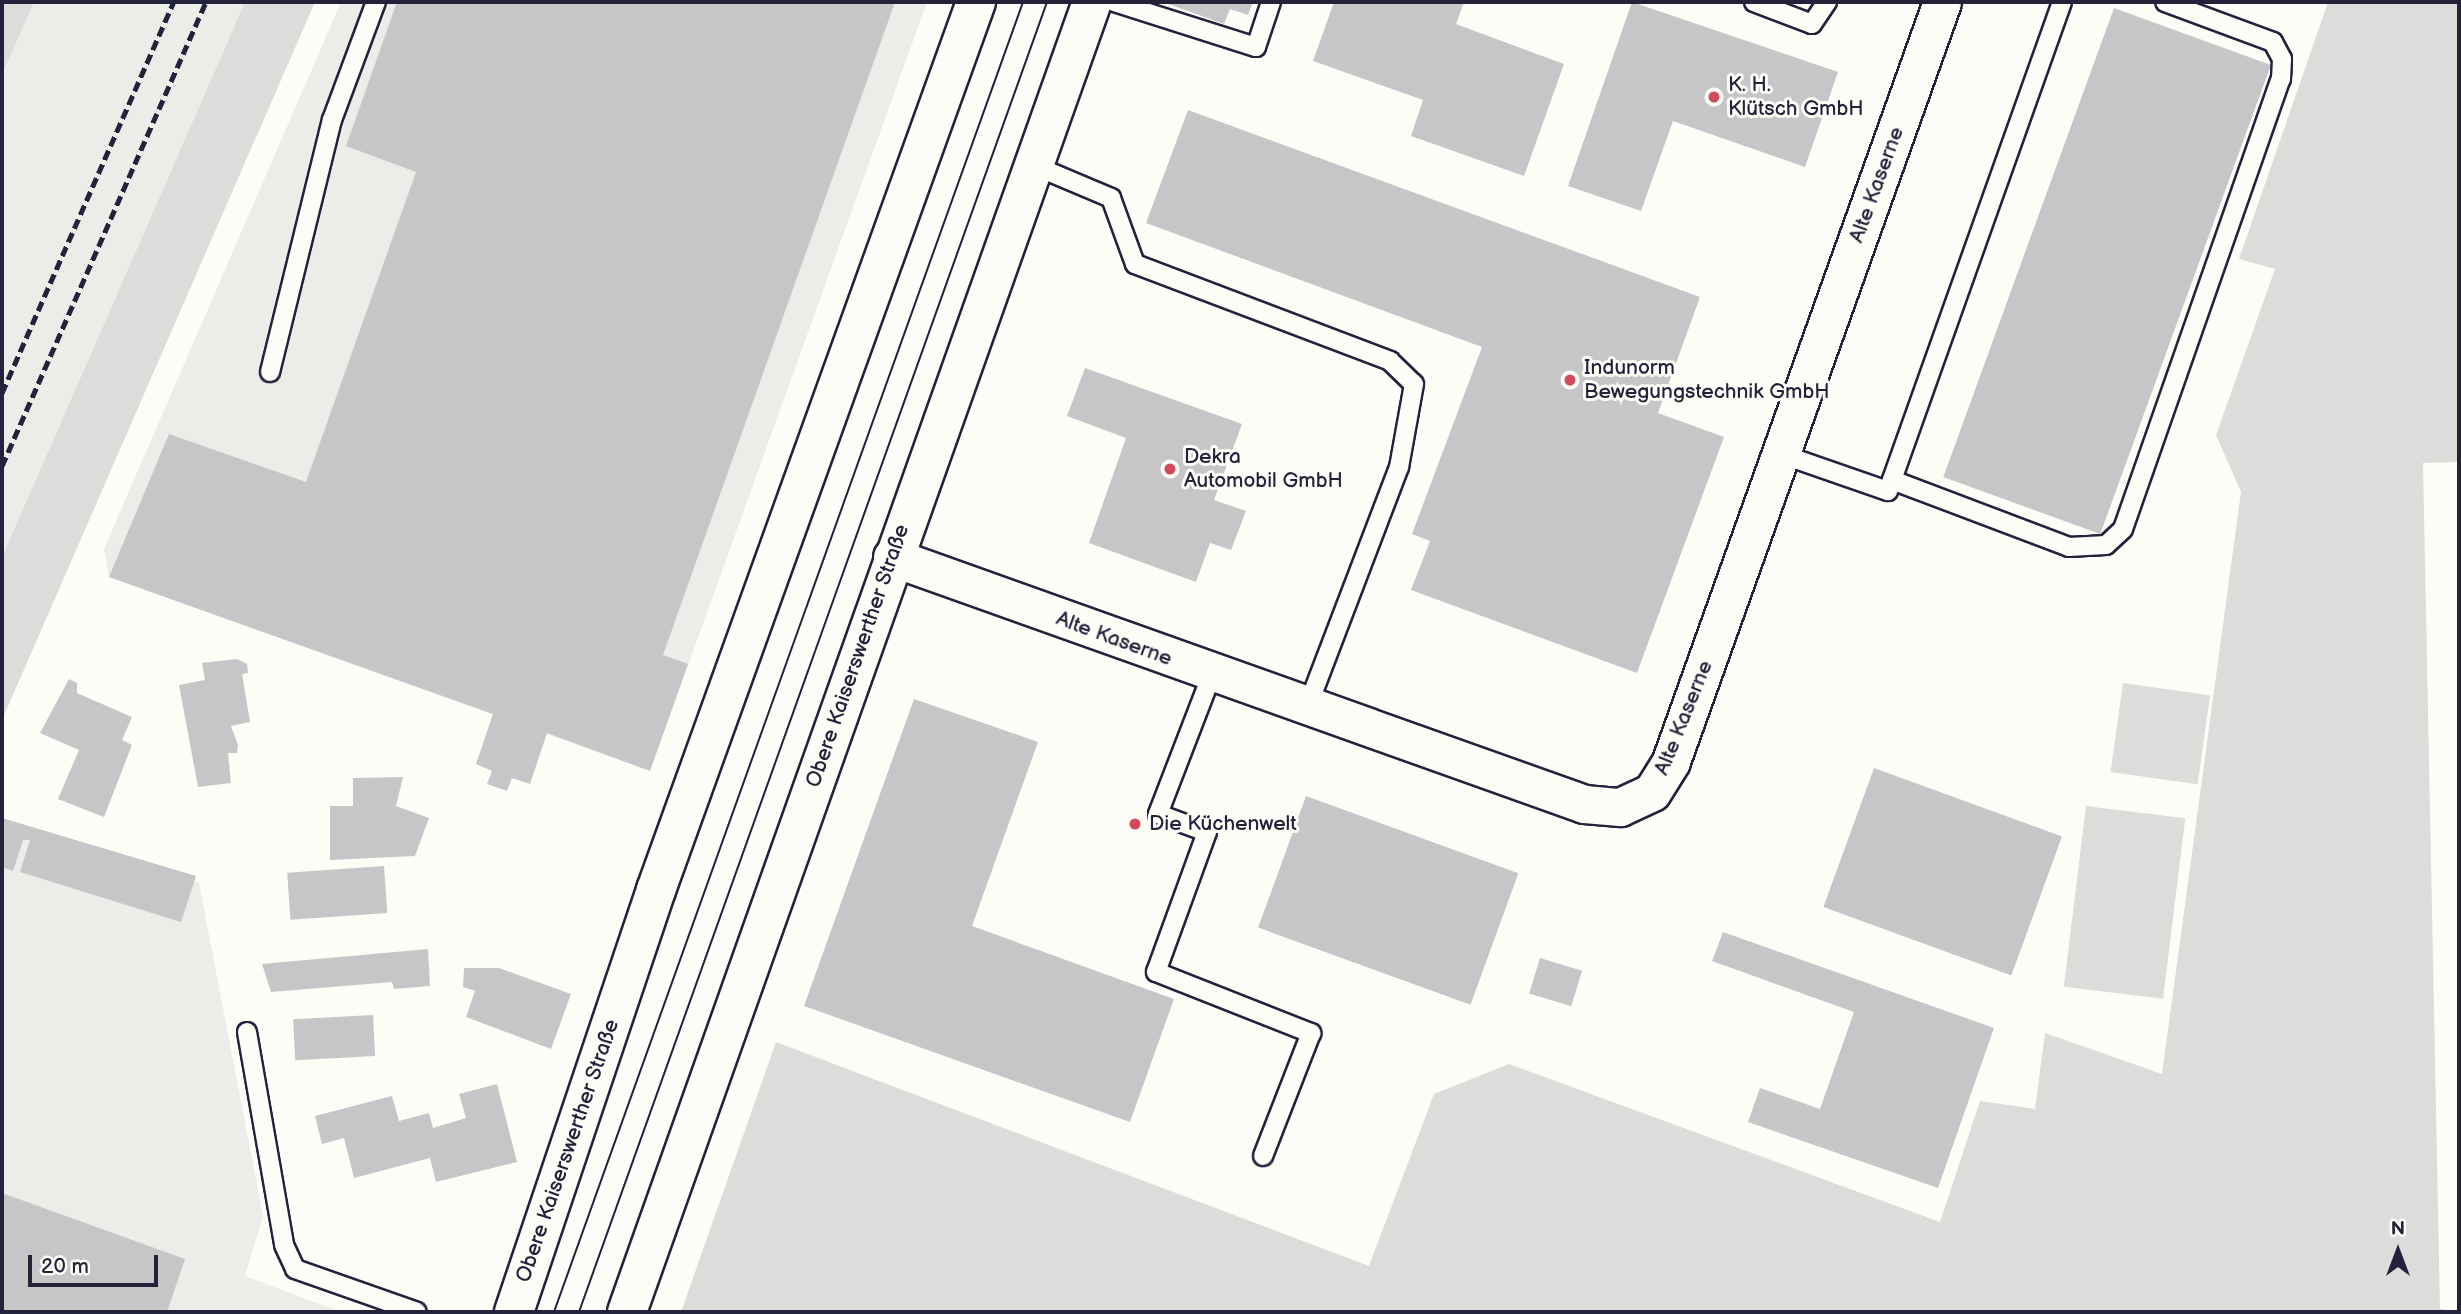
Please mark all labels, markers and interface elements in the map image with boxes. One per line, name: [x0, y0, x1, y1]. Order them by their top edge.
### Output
place label: K. H. Klütsch GmbH: [1728, 72, 1864, 122]
marker: K. H. Klütsch GmbH: [1706, 89, 1722, 105]
street label: Alte Kaserne: [1844, 124, 1910, 246]
place label: Indunorm Bewegungstechnik GmbH: [1584, 355, 1830, 405]
marker: Indunorm Bewegungstechnik GmbH: [1562, 372, 1578, 388]
place label: Dekra Automobil GmbH: [1184, 444, 1343, 494]
marker: Dekra Automobil GmbH: [1162, 461, 1178, 477]
street label: Obere Kaiserswerther Straße: [801, 521, 915, 791]
street label: Alte Kaserne: [1053, 606, 1175, 672]
street label: Alte Kaserne: [1650, 657, 1718, 779]
place label: Die Küchenwelt: [1149, 811, 1297, 837]
marker: Die Küchenwelt: [1127, 816, 1143, 832]
street label: Obere Kaiserswerther Straße: [511, 1016, 625, 1286]
north arrow: [2363, 1216, 2433, 1286]
text: N: [2391, 1218, 2405, 1241]
scale bar: [32, 1240, 161, 1284]
text: 20 m: [41, 1254, 89, 1279]

